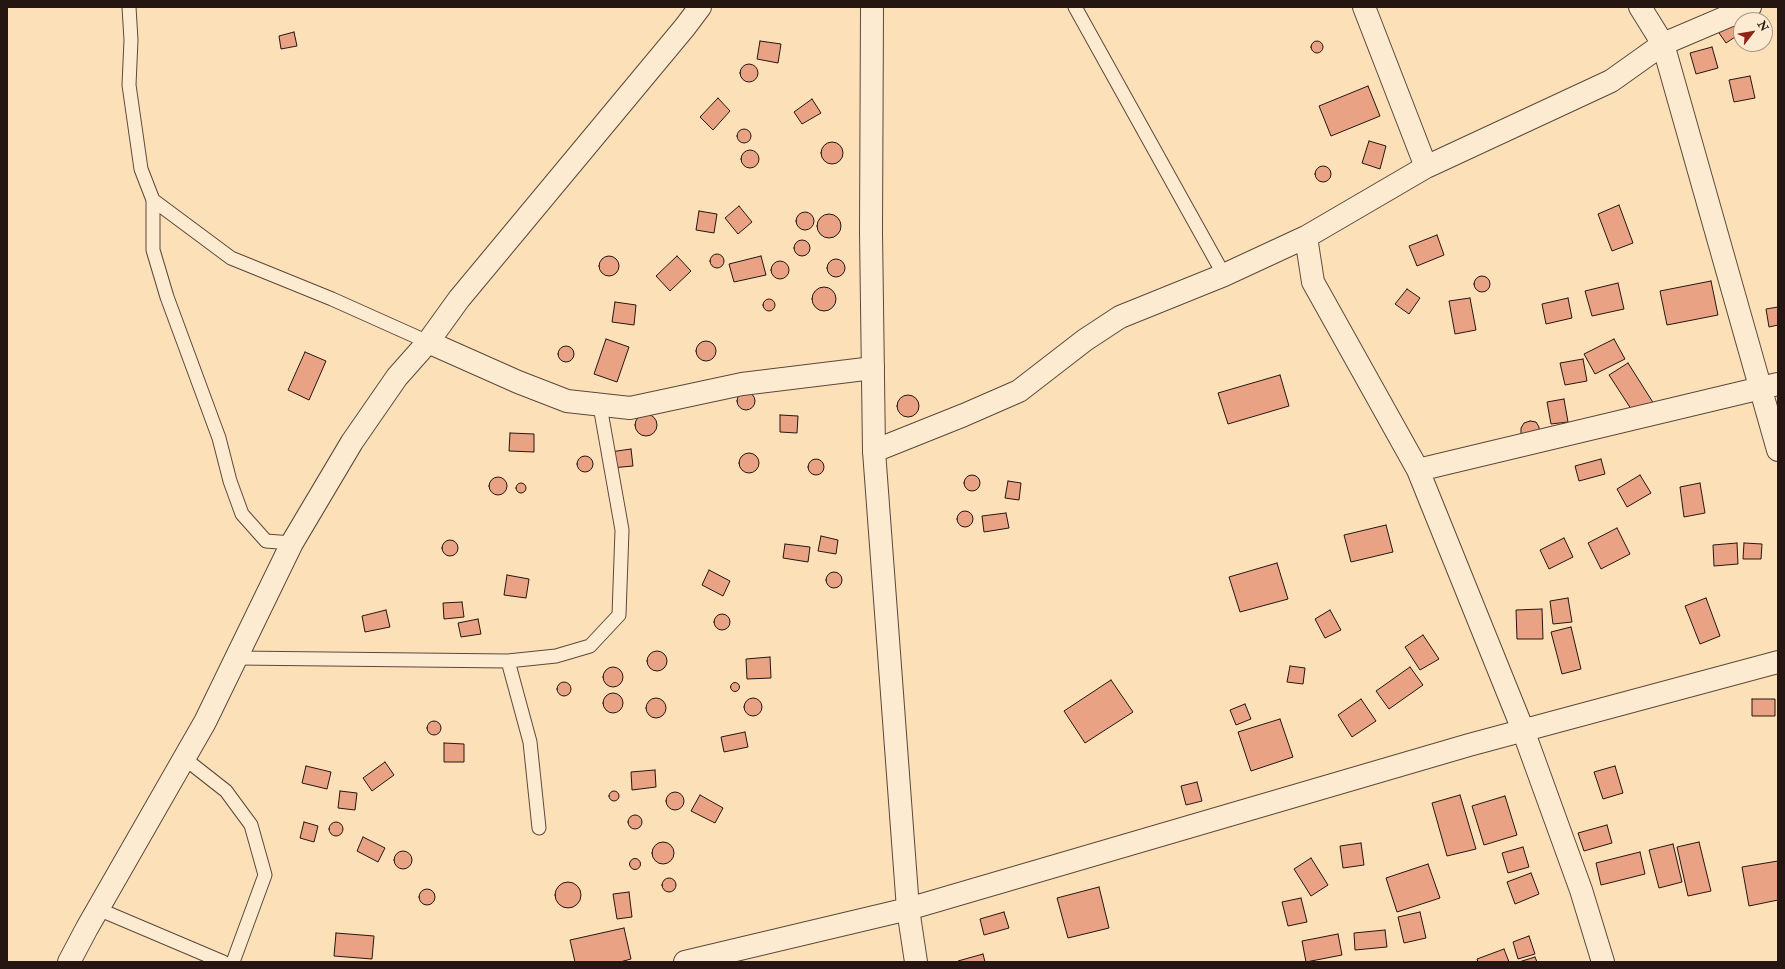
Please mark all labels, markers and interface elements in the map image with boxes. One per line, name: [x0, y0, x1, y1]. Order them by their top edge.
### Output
north arrow: [1733, 12, 1773, 52]
text: N: [1755, 18, 1771, 34]

